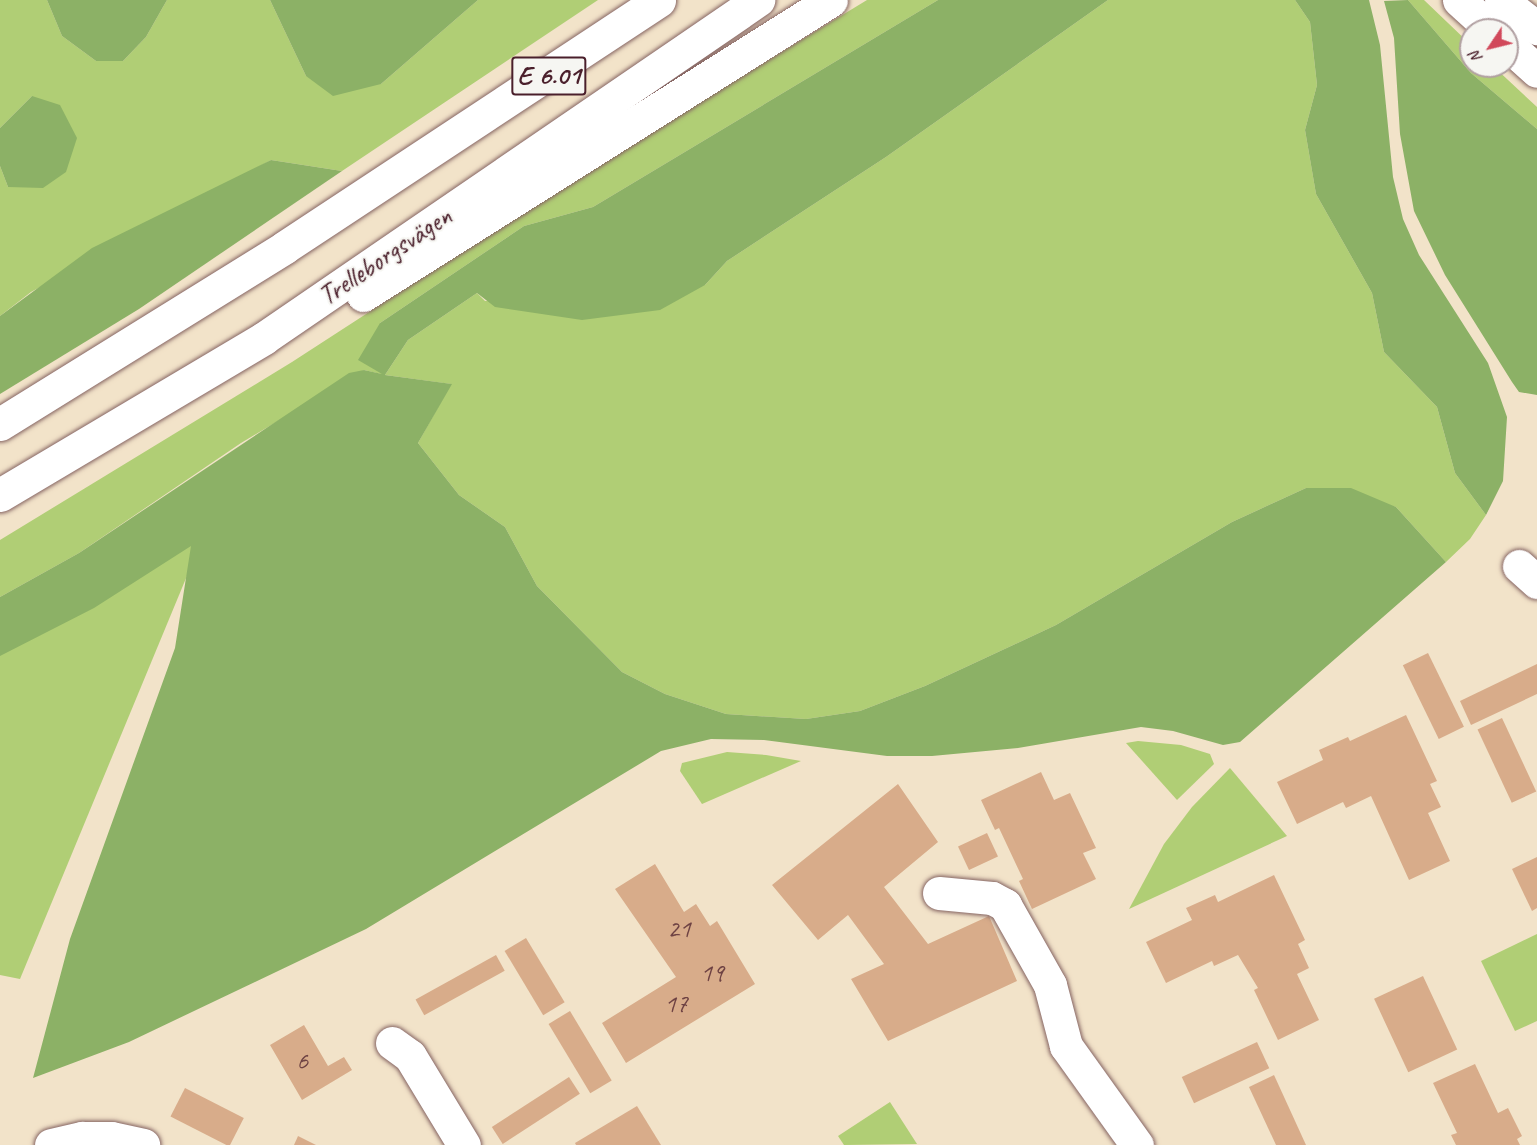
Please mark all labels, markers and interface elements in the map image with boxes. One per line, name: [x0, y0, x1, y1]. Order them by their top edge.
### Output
north arrow: [1459, 18, 1519, 78]
text: N: [1465, 47, 1487, 67]
road number: E 6.01: [510, 52, 588, 100]
street label: Trelleborgsvägen: [312, 199, 458, 313]
house number: 21: [667, 913, 691, 945]
house number: 19: [700, 957, 724, 989]
house number: 17: [664, 988, 688, 1020]
house number: 6: [296, 1045, 308, 1077]

